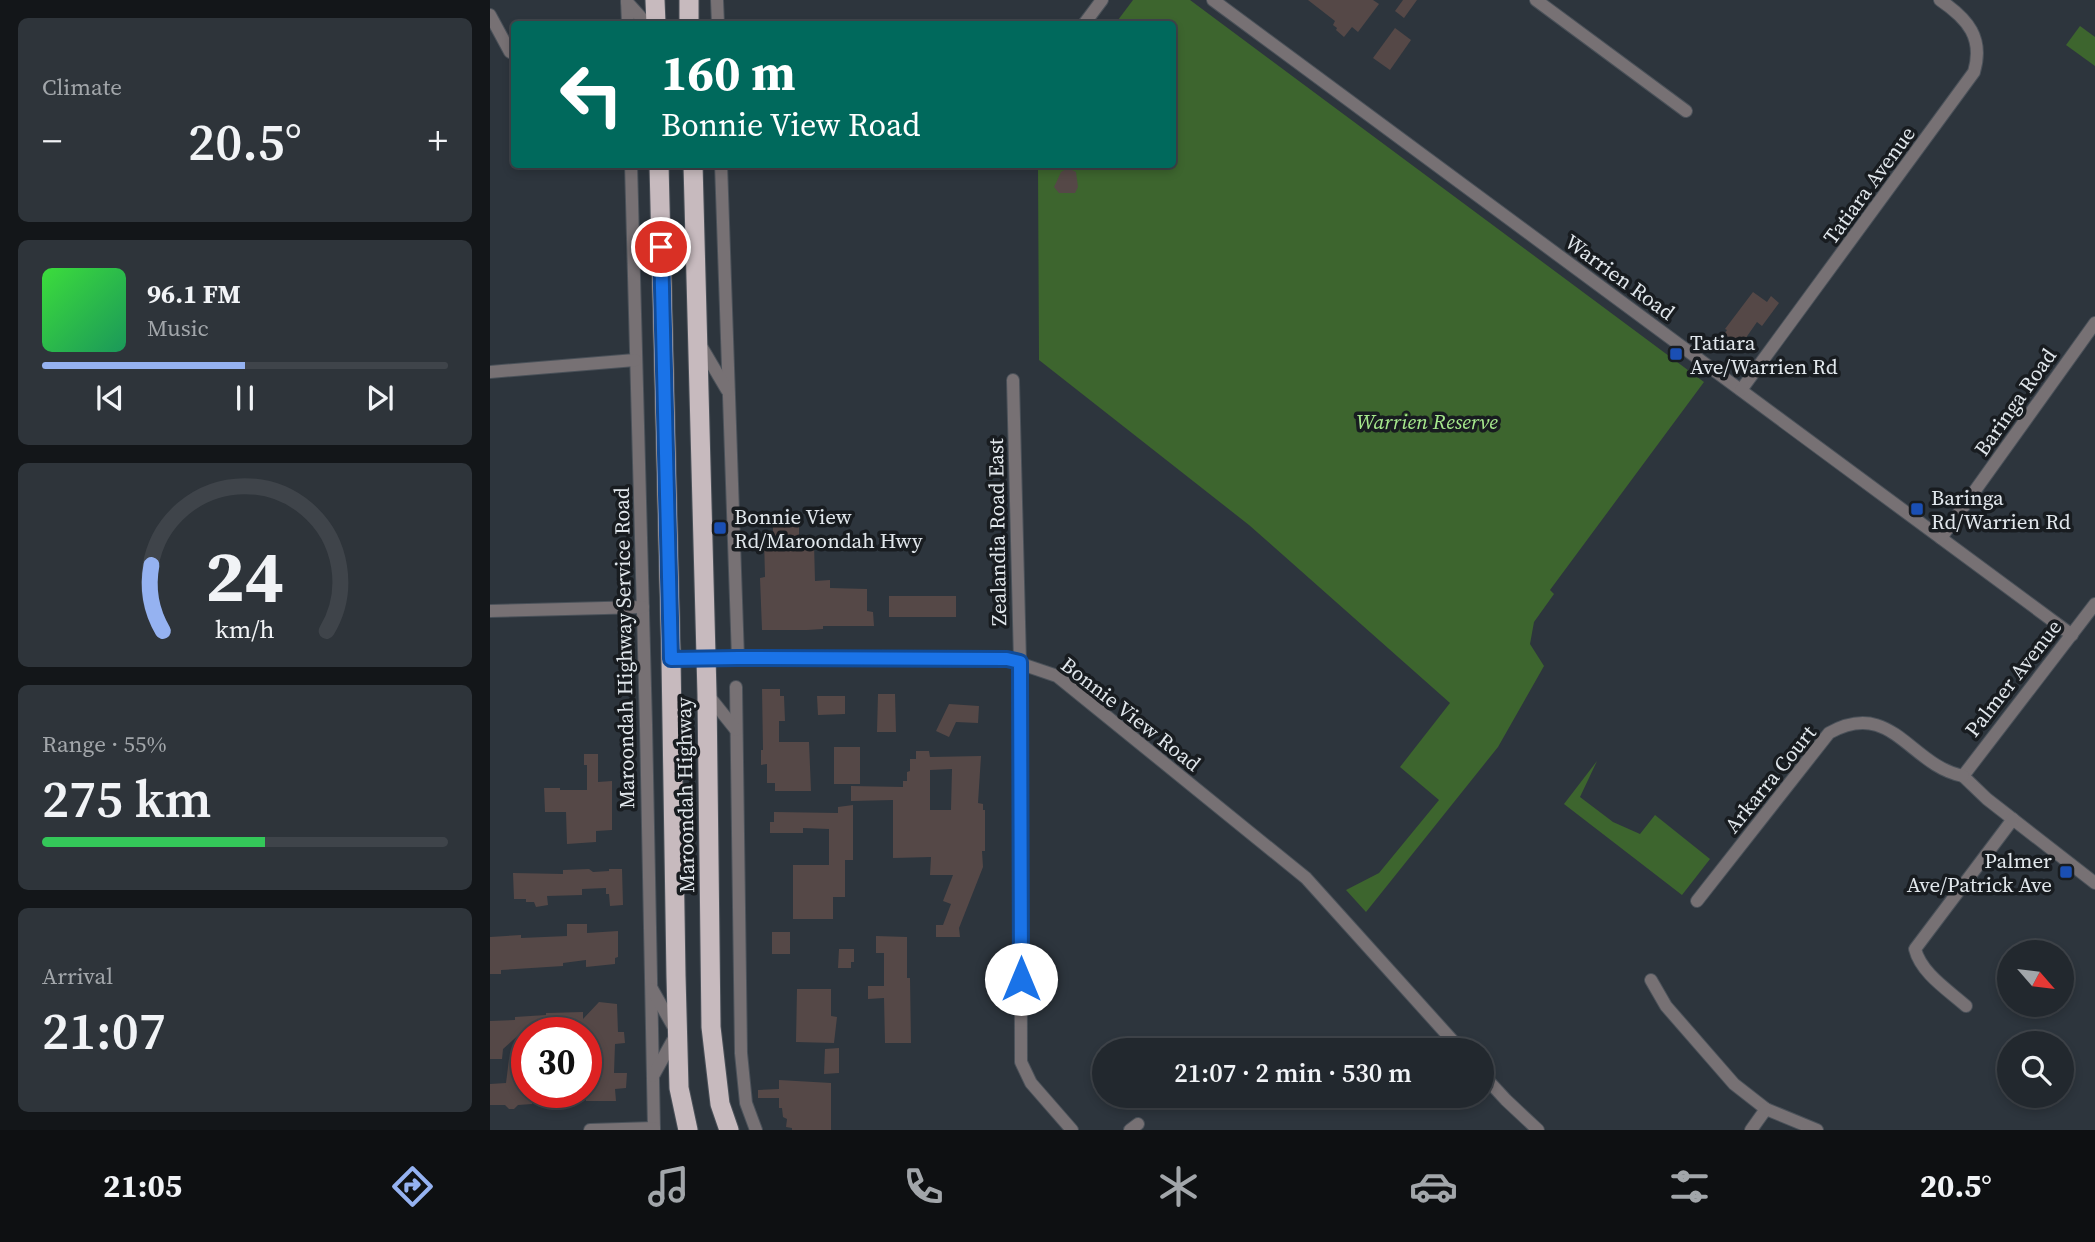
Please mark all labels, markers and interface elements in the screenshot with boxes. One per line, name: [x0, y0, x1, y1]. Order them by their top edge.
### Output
text: 160 m: [661, 39, 796, 106]
icon: left: [546, 49, 637, 140]
text: Climate: [42, 71, 122, 103]
text: Bonnie View Road: [661, 103, 920, 147]
text: 20.5°: [188, 106, 302, 177]
text: −: [42, 115, 62, 167]
text: +: [428, 115, 448, 167]
street label: Tatiara Avenue: [1816, 120, 1922, 250]
pin: [631, 217, 691, 277]
street label: Warrien Road: [1559, 227, 1681, 327]
icon: arrive: [642, 228, 680, 266]
text: 96.1 FM: [147, 276, 241, 312]
text: Music: [147, 312, 209, 344]
place label: Tatiara Ave/Warrien Rd: [1690, 328, 1838, 381]
street label: Baringa Road: [1967, 342, 2063, 462]
marker: Tatiara Ave/Warrien Rd: [1668, 346, 1684, 362]
icon: previous: [91, 379, 129, 417]
icon: pause: [226, 379, 264, 417]
icon: next: [361, 379, 399, 417]
park label: Warrien Reserve: [1356, 407, 1498, 436]
street label: Zealandia Road East: [981, 438, 1013, 626]
place label: Baringa Rd/Warrien Rd: [1931, 483, 2071, 536]
street label: Maroondah Highway Service Road: [607, 487, 641, 809]
marker: Baringa Rd/Warrien Rd: [1909, 501, 1925, 517]
place label: Bonnie View Rd/Maroondah Hwy: [734, 502, 923, 555]
marker: Bonnie View Rd/Maroondah Hwy: [712, 520, 728, 536]
text: 24: [206, 526, 284, 625]
text: km/h: [215, 612, 275, 646]
street label: Palmer Avenue: [1958, 613, 2068, 743]
street label: Bonnie View Road: [1055, 650, 1207, 778]
street label: Maroondah Highway: [669, 697, 701, 893]
street label: Arkarra Court: [1718, 719, 1823, 839]
text: Range · 55%: [42, 728, 167, 760]
text: 275 km: [42, 763, 211, 834]
place label: Palmer Ave/Patrick Ave: [1907, 846, 2052, 899]
marker: Palmer Ave/Patrick Ave: [2058, 864, 2074, 880]
north arrow: [1997, 940, 2074, 1017]
map controls: [1997, 940, 2074, 1108]
position arrow: [984, 942, 1058, 1016]
text: Arrival: [42, 960, 113, 992]
text: 21:07: [42, 995, 166, 1066]
speed limit sign: 30: [511, 1017, 602, 1108]
button: search: [1997, 1031, 2074, 1108]
text: 21:07 · 2 min · 530 m: [1174, 1055, 1412, 1091]
icon: directions: [388, 1162, 437, 1211]
icon: music: [644, 1162, 693, 1211]
icon: phone: [899, 1162, 948, 1211]
icon: climate: [1154, 1162, 1203, 1211]
icon: car: [1409, 1162, 1458, 1211]
icon: filters: [1665, 1162, 1714, 1211]
text: 21:05: [103, 1164, 182, 1208]
text: 20.5°: [1920, 1164, 1992, 1208]

